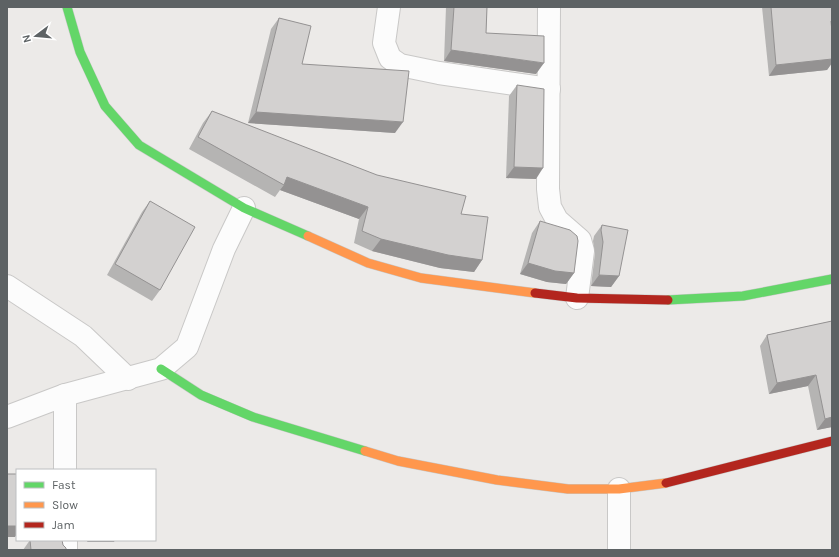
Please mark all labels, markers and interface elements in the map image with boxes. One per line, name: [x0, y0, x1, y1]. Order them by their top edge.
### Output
north arrow: [16, 16, 56, 56]
text: N: [20, 33, 34, 44]
legend: [16, 469, 156, 541]
text: Fast: [52, 478, 76, 492]
text: Slow: [52, 498, 78, 512]
text: Jam: [52, 518, 75, 532]

